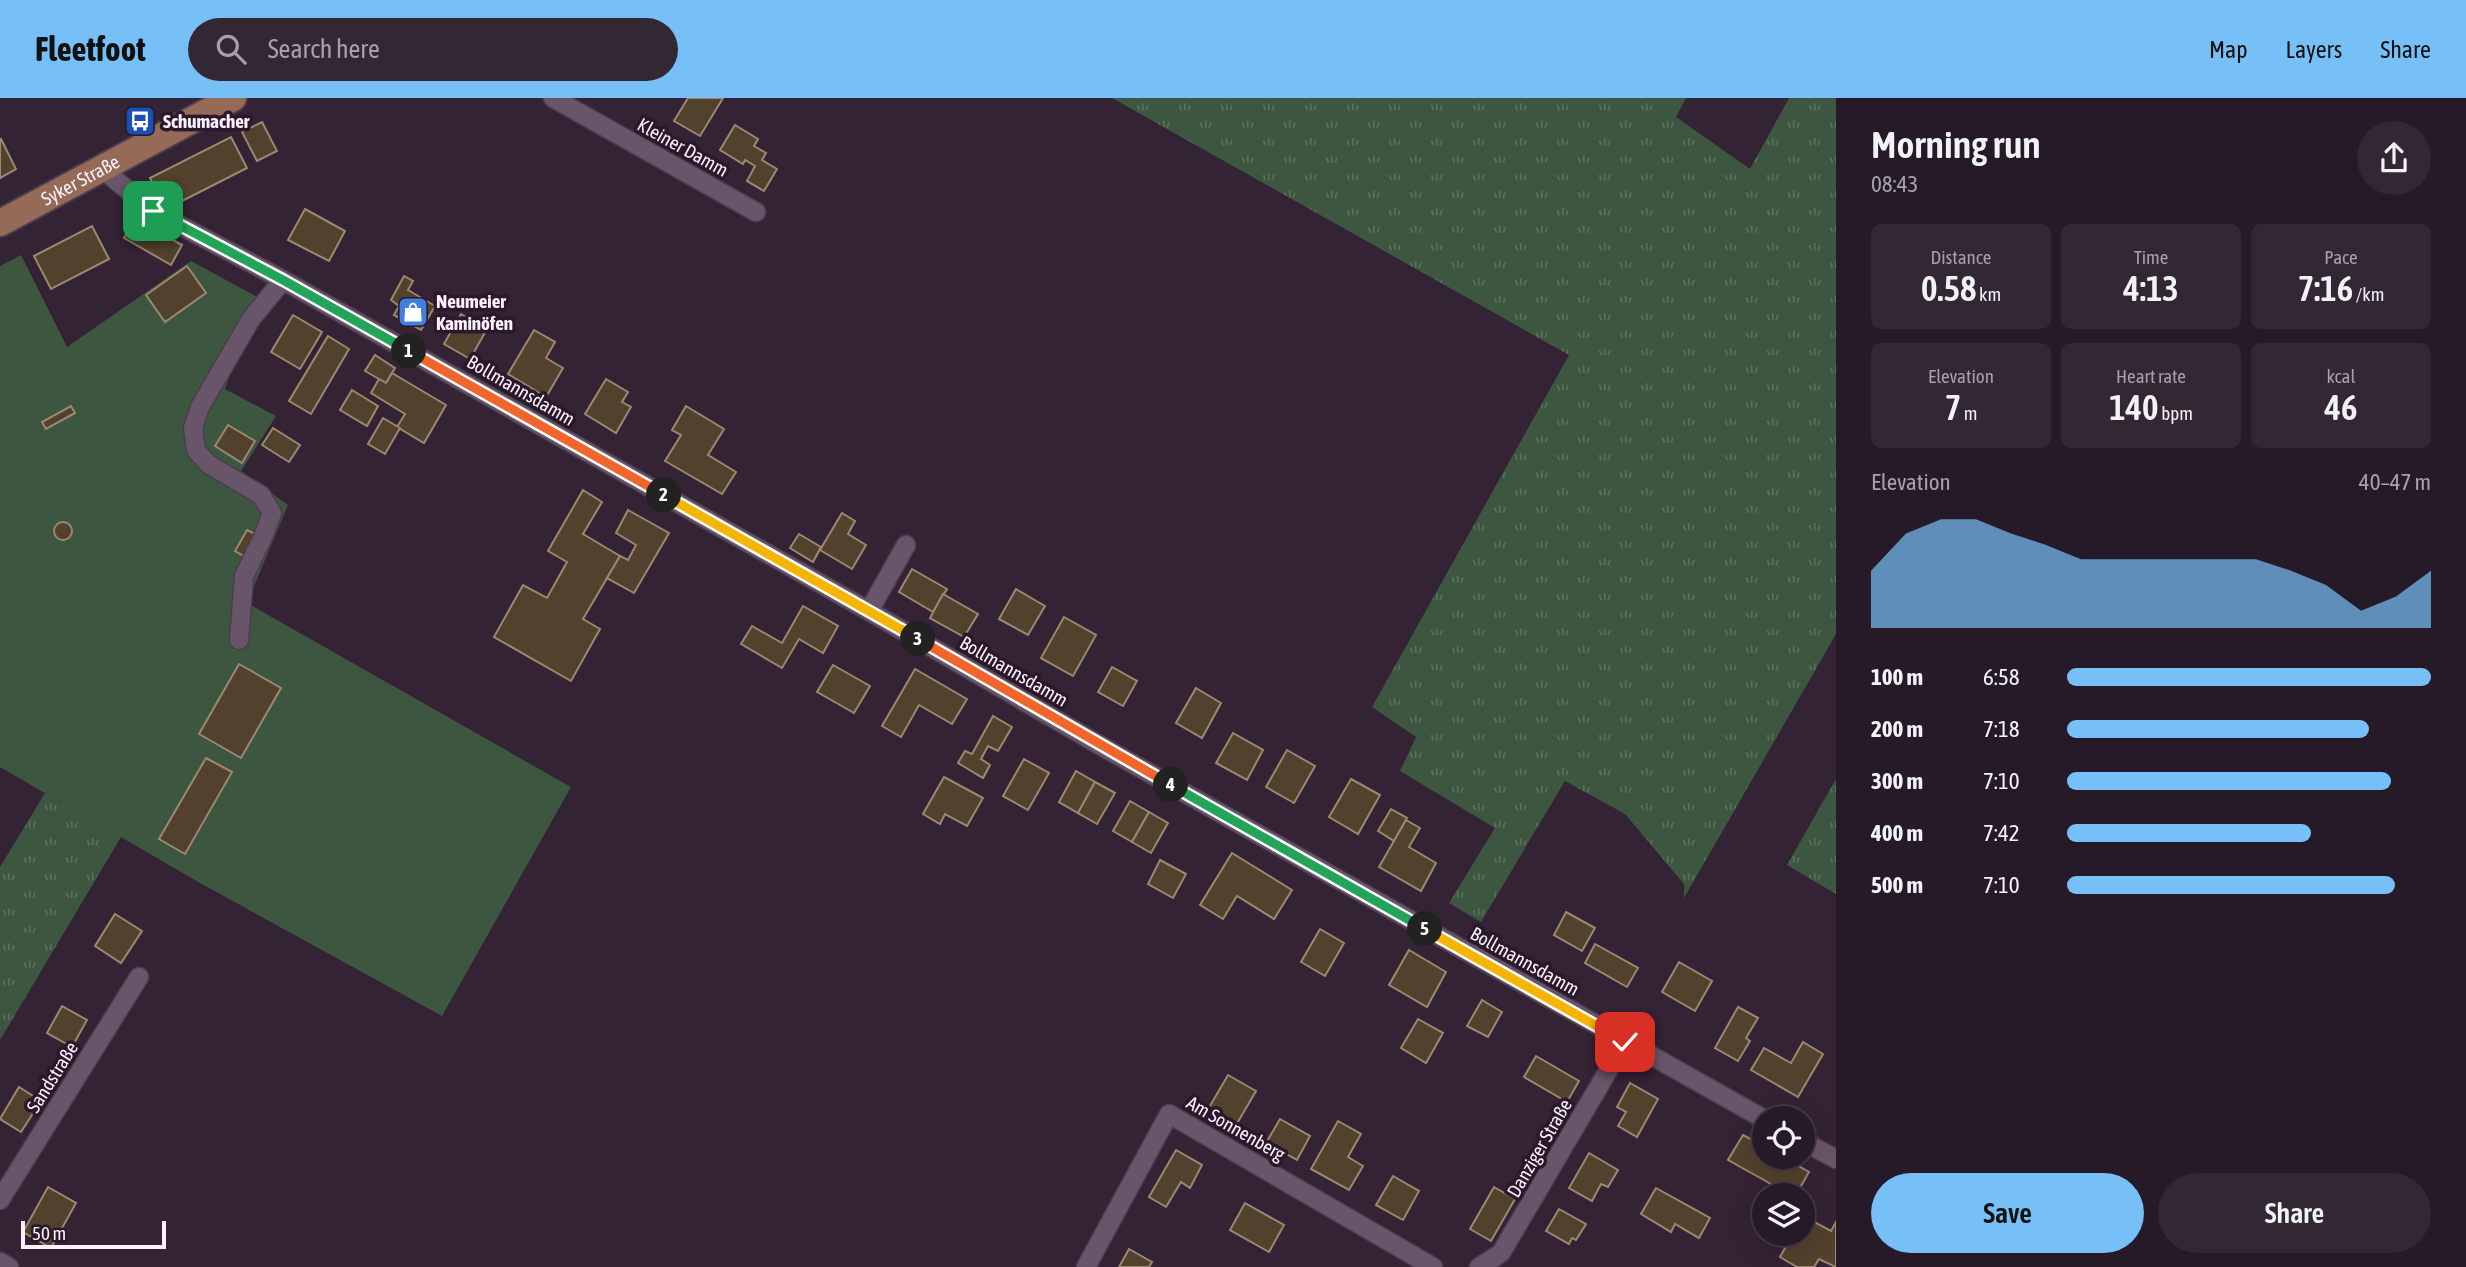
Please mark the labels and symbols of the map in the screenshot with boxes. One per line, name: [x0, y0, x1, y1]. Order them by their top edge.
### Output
bus stop icon: Schumacher: [123, 104, 157, 138]
place label: Schumacher: [163, 110, 250, 132]
street label: Kleiner Damm: [634, 113, 732, 181]
street label: Syker Straße: [37, 150, 123, 210]
pin: [123, 181, 183, 241]
place label: Neumeier Kaminöfen: [436, 290, 513, 334]
shop icon: Neumeier Kaminöfen: [396, 295, 430, 329]
pin: 1: [392, 334, 426, 368]
street label: Bollmannsdamm: [463, 350, 579, 430]
pin: 2: [646, 478, 682, 512]
pin: 3: [900, 622, 936, 656]
street label: Bollmannsdamm: [956, 631, 1072, 711]
pin: 4: [1154, 768, 1188, 802]
pin: 5: [1408, 912, 1442, 946]
street label: Bollmannsdamm: [1467, 922, 1583, 1000]
pin: [1595, 1012, 1655, 1072]
street label: Sandstraße: [22, 1038, 82, 1116]
street label: Am Sonnenberg: [1183, 1091, 1290, 1165]
street label: Danziger Straße: [1502, 1095, 1576, 1201]
scale bar: [21, 1218, 166, 1250]

